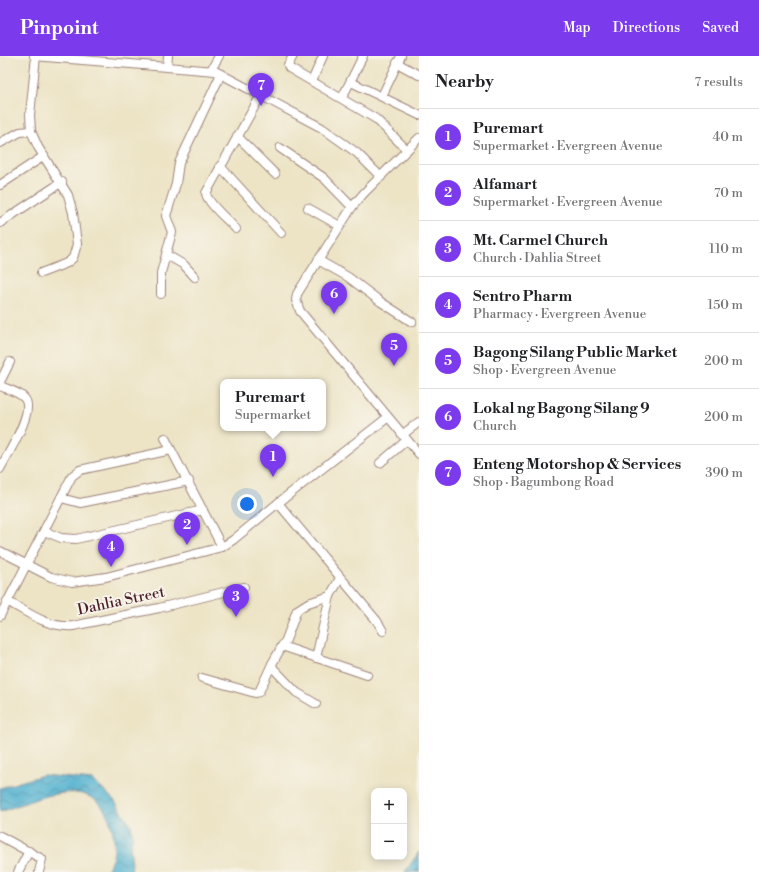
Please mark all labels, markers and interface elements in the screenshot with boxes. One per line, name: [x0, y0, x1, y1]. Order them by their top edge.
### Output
text: Pinpoint: [20, 16, 99, 40]
text: Map: [563, 19, 591, 37]
text: Directions: [613, 19, 680, 37]
text: Saved: [702, 19, 739, 37]
text: Nearby: [435, 71, 494, 93]
pin: 7: [248, 73, 274, 106]
text: 7 results: [694, 74, 743, 90]
text: Puremart: [473, 119, 543, 138]
text: 1: [445, 129, 451, 145]
text: 40 m: [713, 129, 743, 145]
text: Supermarket · Evergreen Avenue: [473, 138, 663, 154]
text: Alfamart: [473, 175, 537, 194]
text: 2: [444, 185, 452, 201]
text: 70 m: [714, 185, 743, 201]
text: Supermarket · Evergreen Avenue: [473, 194, 663, 210]
text: Mt. Carmel Church: [473, 231, 608, 250]
text: 3: [444, 241, 452, 257]
text: 110 m: [709, 241, 743, 257]
text: Church · Dahlia Street: [473, 250, 601, 266]
pin: 6: [321, 281, 347, 314]
text: Sentro Pharm: [473, 287, 572, 306]
text: 4: [444, 297, 452, 313]
text: 150 m: [708, 297, 743, 313]
text: Pharmacy · Evergreen Avenue: [473, 306, 646, 322]
pin: 5: [381, 333, 407, 366]
text: Bagong Silang Public Market: [473, 343, 677, 362]
text: 5: [444, 353, 452, 369]
text: 200 m: [704, 353, 743, 369]
text: Shop · Evergreen Avenue: [473, 362, 616, 378]
popup: [220, 379, 326, 431]
text: Puremart: [235, 388, 305, 407]
text: Lokal ng Bagong Silang 9: [473, 399, 650, 418]
text: Supermarket: [235, 407, 311, 423]
text: 6: [444, 409, 452, 425]
text: 200 m: [704, 409, 743, 425]
text: Church: [473, 418, 517, 434]
pin: 1: [260, 444, 286, 477]
text: Enteng Motorshop & Services: [473, 455, 681, 474]
text: 7: [444, 465, 452, 481]
text: 390 m: [705, 465, 743, 481]
text: Shop · Bagumbong Road: [473, 474, 614, 490]
your location: [237, 494, 257, 514]
pin: 2: [174, 512, 200, 545]
pin: 4: [98, 534, 124, 567]
street label: Dahlia Street: [75, 582, 167, 620]
pin: 3: [223, 584, 249, 617]
map controls: [371, 788, 407, 860]
button: +: [371, 788, 407, 824]
button: −: [371, 824, 407, 860]

